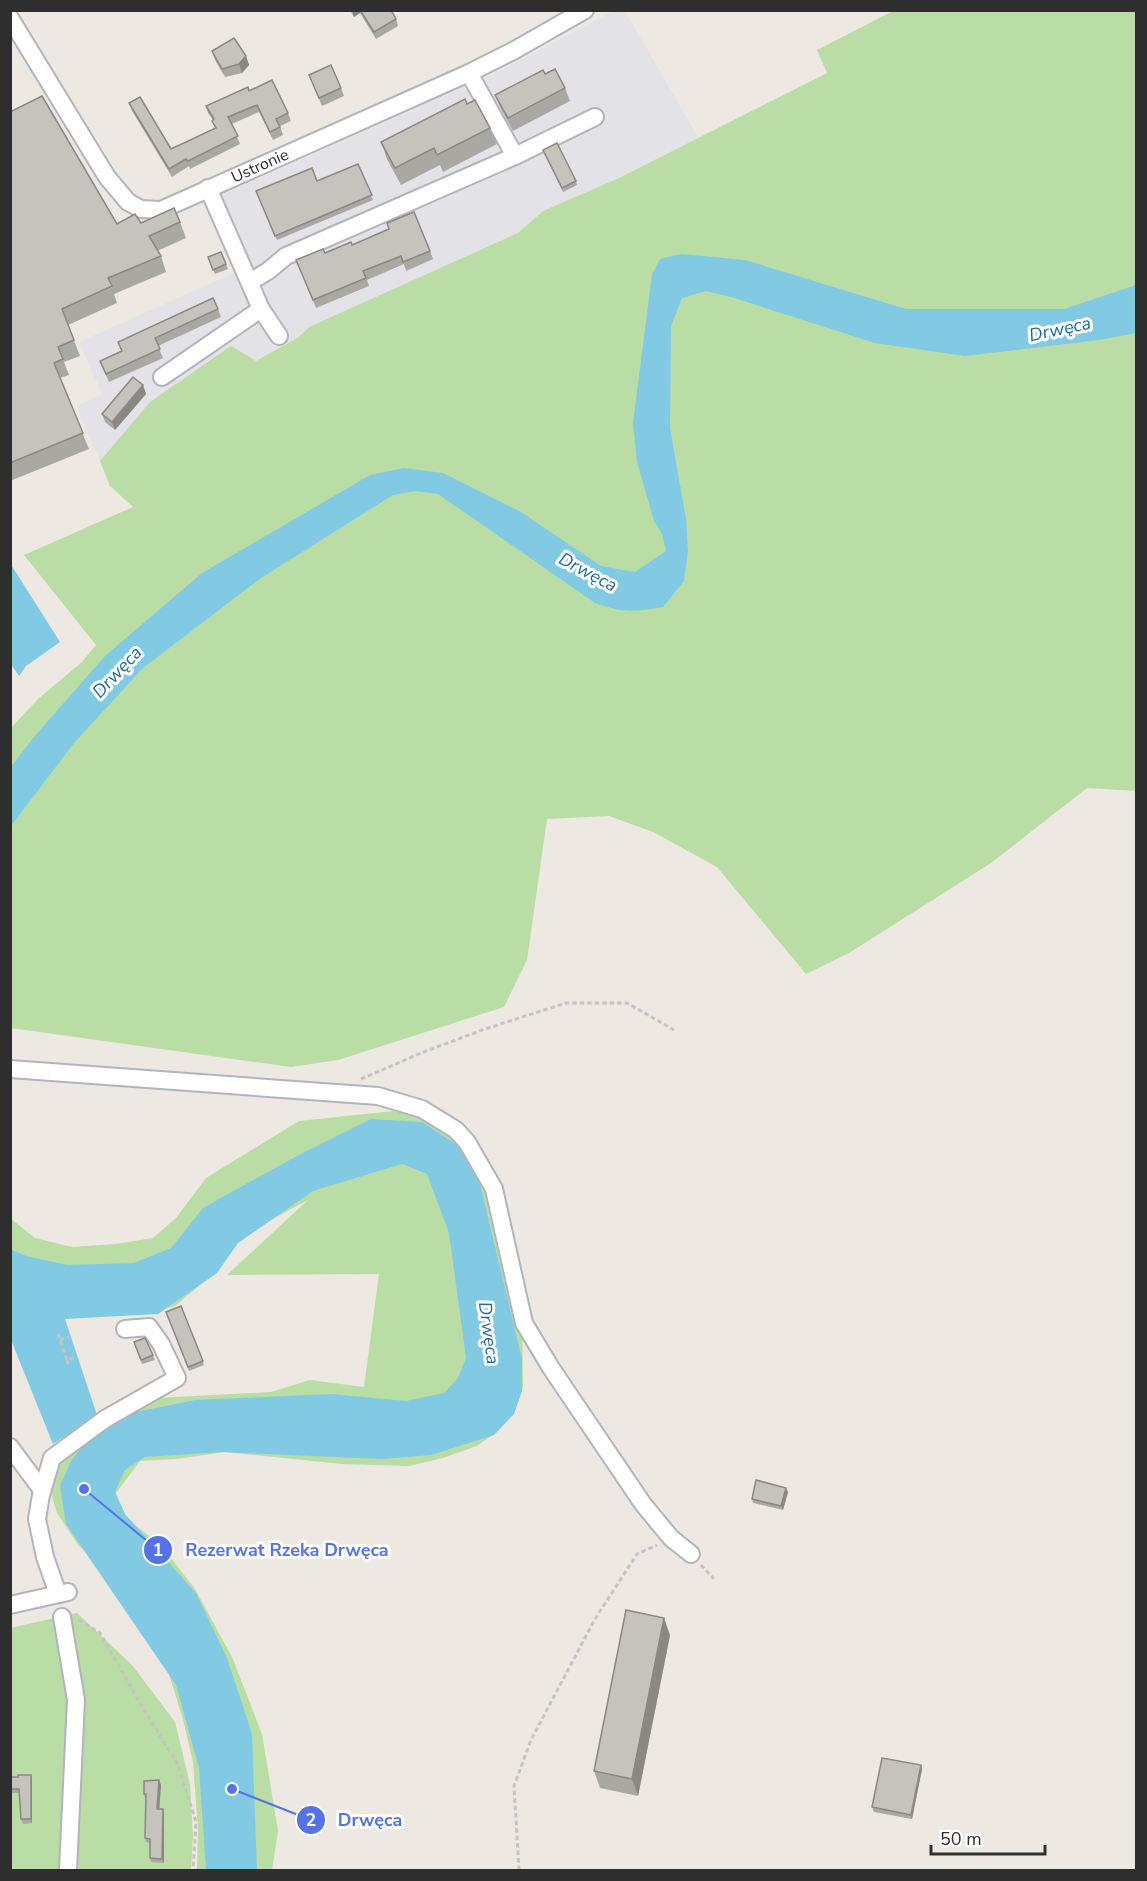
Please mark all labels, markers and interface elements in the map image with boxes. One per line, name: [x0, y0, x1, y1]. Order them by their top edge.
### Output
street label: Ustronie: [228, 144, 292, 188]
water label: Drwęca: [1027, 311, 1093, 347]
water label: Drwęca: [555, 547, 621, 597]
water label: Drwęca: [87, 641, 147, 703]
water label: Drwęca: [473, 1300, 505, 1366]
callout: Rezerwat Rzeka Drwęca: [143, 1532, 401, 1568]
text: 1: [153, 1538, 163, 1562]
text: Rezerwat Rzeka Drwęca: [185, 1538, 389, 1562]
callout: Drwęca: [296, 1802, 414, 1838]
text: 2: [306, 1808, 316, 1832]
text: Drwęca: [338, 1808, 402, 1832]
scale bar: [931, 1818, 1045, 1856]
text: 50 m: [940, 1827, 982, 1851]

